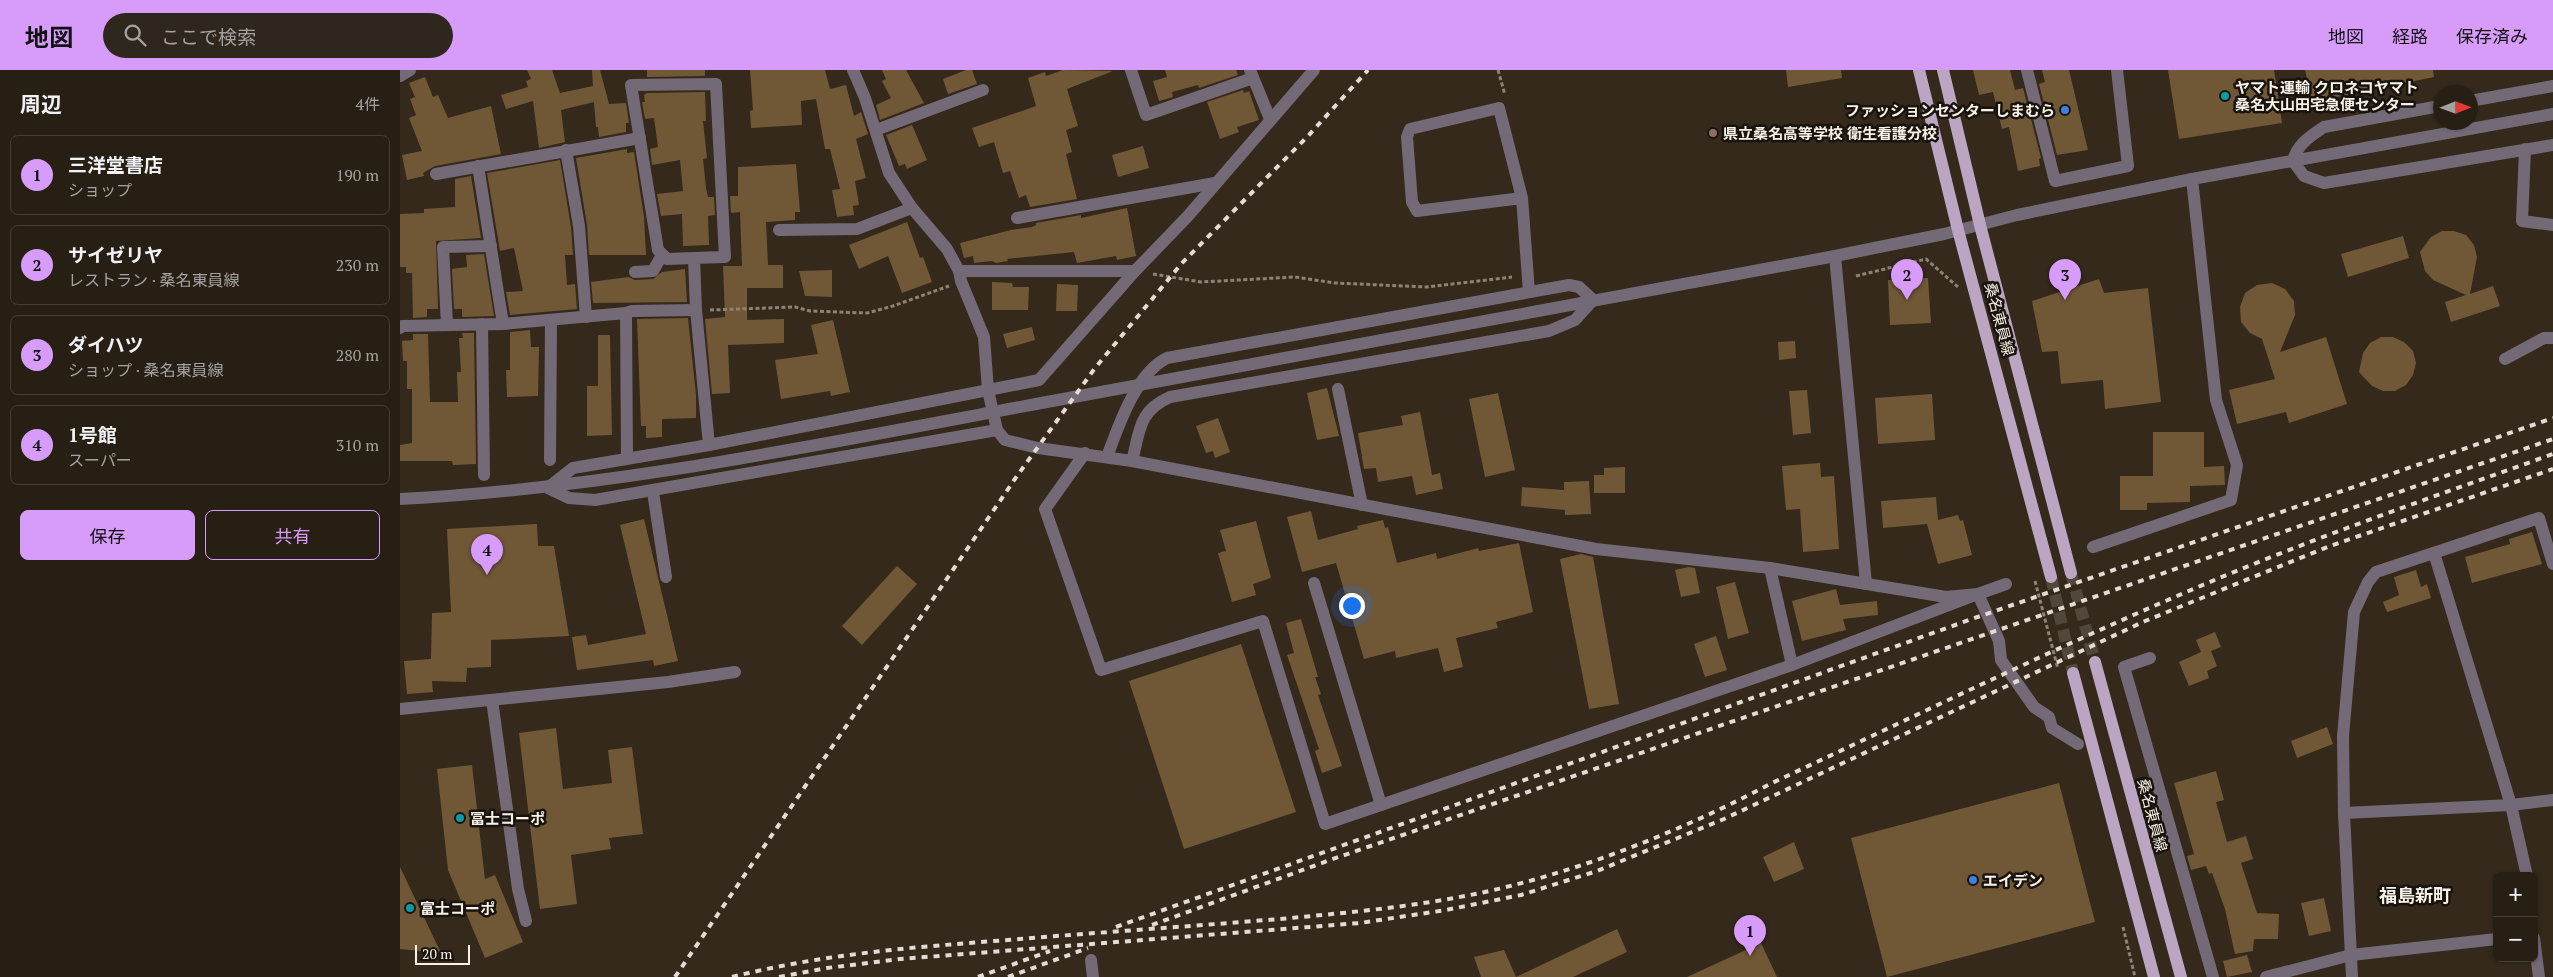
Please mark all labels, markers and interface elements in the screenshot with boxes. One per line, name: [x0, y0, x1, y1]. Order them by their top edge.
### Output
search box: [103, 13, 453, 58]
text: 地図: [25, 21, 73, 53]
icon: search: [121, 21, 149, 49]
text: ここで検索: [161, 24, 256, 49]
text: 地図: [2328, 24, 2364, 48]
text: 経路: [2392, 24, 2428, 48]
text: 保存済み: [2456, 24, 2528, 48]
place label: ヤマト運輸 クロネコヤマト 桑名大山田宅急便センター: [2235, 77, 2419, 114]
north arrow: [2433, 85, 2478, 130]
text: 周辺: [20, 90, 62, 118]
marker: ヤマト運輸 クロネコヤマト 桑名大山田宅急便センター: [2219, 90, 2231, 102]
text: 4件: [355, 93, 380, 115]
place label: ファッションセンターしまむら: [1845, 100, 2055, 120]
marker: ファッションセンターしまむら: [2059, 104, 2071, 116]
place label: 県立桑名高等学校 衛生看護分校: [1723, 123, 1937, 143]
marker: 県立桑名高等学校 衛生看護分校: [1707, 127, 1719, 139]
text: 三洋堂書店: [68, 152, 163, 177]
text: 1: [32, 164, 42, 186]
text: 190 m: [336, 164, 379, 186]
text: ショップ: [68, 179, 132, 201]
text: サイゼリヤ: [68, 242, 163, 267]
text: 2: [32, 254, 42, 276]
text: 230 m: [336, 254, 379, 276]
pin: 2: [1891, 259, 1923, 300]
pin: 3: [2049, 259, 2081, 300]
text: レストラン · 桑名東員線: [68, 269, 240, 291]
street label: 桑名東員線: [1981, 280, 2019, 358]
text: ダイハツ: [68, 332, 144, 357]
text: 3: [32, 344, 42, 366]
text: 280 m: [336, 344, 379, 366]
text: ショップ · 桑名東員線: [68, 359, 224, 381]
text: 1号館: [68, 422, 117, 447]
text: 4: [32, 434, 42, 456]
text: 310 m: [336, 434, 379, 456]
text: スーパー: [68, 449, 132, 471]
button: 保存: [20, 510, 195, 560]
button: 共有: [205, 510, 380, 560]
pin: 4: [471, 534, 503, 575]
your location: [1339, 593, 1365, 619]
street label: 桑名東員線: [2134, 776, 2172, 854]
place label: 冨士コーポ: [470, 808, 545, 828]
marker: 冨士コーポ: [454, 812, 466, 824]
place label: エイデン: [1983, 870, 2043, 890]
map controls: [2493, 872, 2538, 962]
button: +: [2493, 872, 2538, 917]
marker: エイデン: [1967, 874, 1979, 886]
district label: 福島新町: [2379, 883, 2451, 907]
place label: 富士コーポ: [420, 898, 495, 918]
marker: 富士コーポ: [404, 902, 416, 914]
pin: 1: [1734, 915, 1766, 956]
button: −: [2493, 917, 2538, 962]
scale bar: [415, 942, 470, 965]
text: 20 m: [422, 944, 452, 963]

